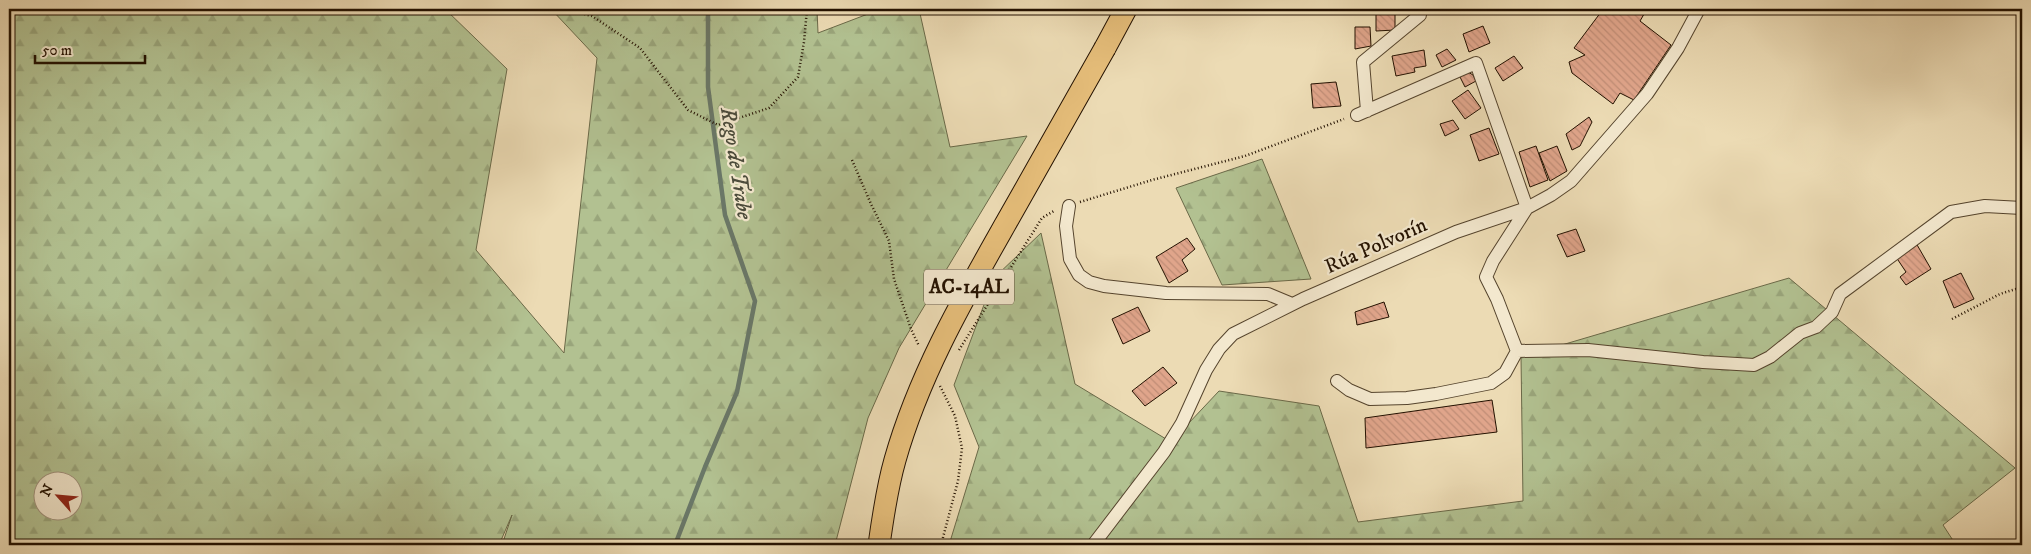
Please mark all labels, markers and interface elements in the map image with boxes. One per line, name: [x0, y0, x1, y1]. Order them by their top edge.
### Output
scale bar: [35, 32, 145, 64]
text: 50 m: [42, 41, 72, 60]
water label: Rego de Trabe: [714, 104, 758, 221]
street label: Rúa Polvorín: [1321, 212, 1431, 280]
road number: AC-14AL: [924, 270, 1014, 304]
north arrow: [32, 472, 82, 522]
text: N: [37, 481, 58, 500]

